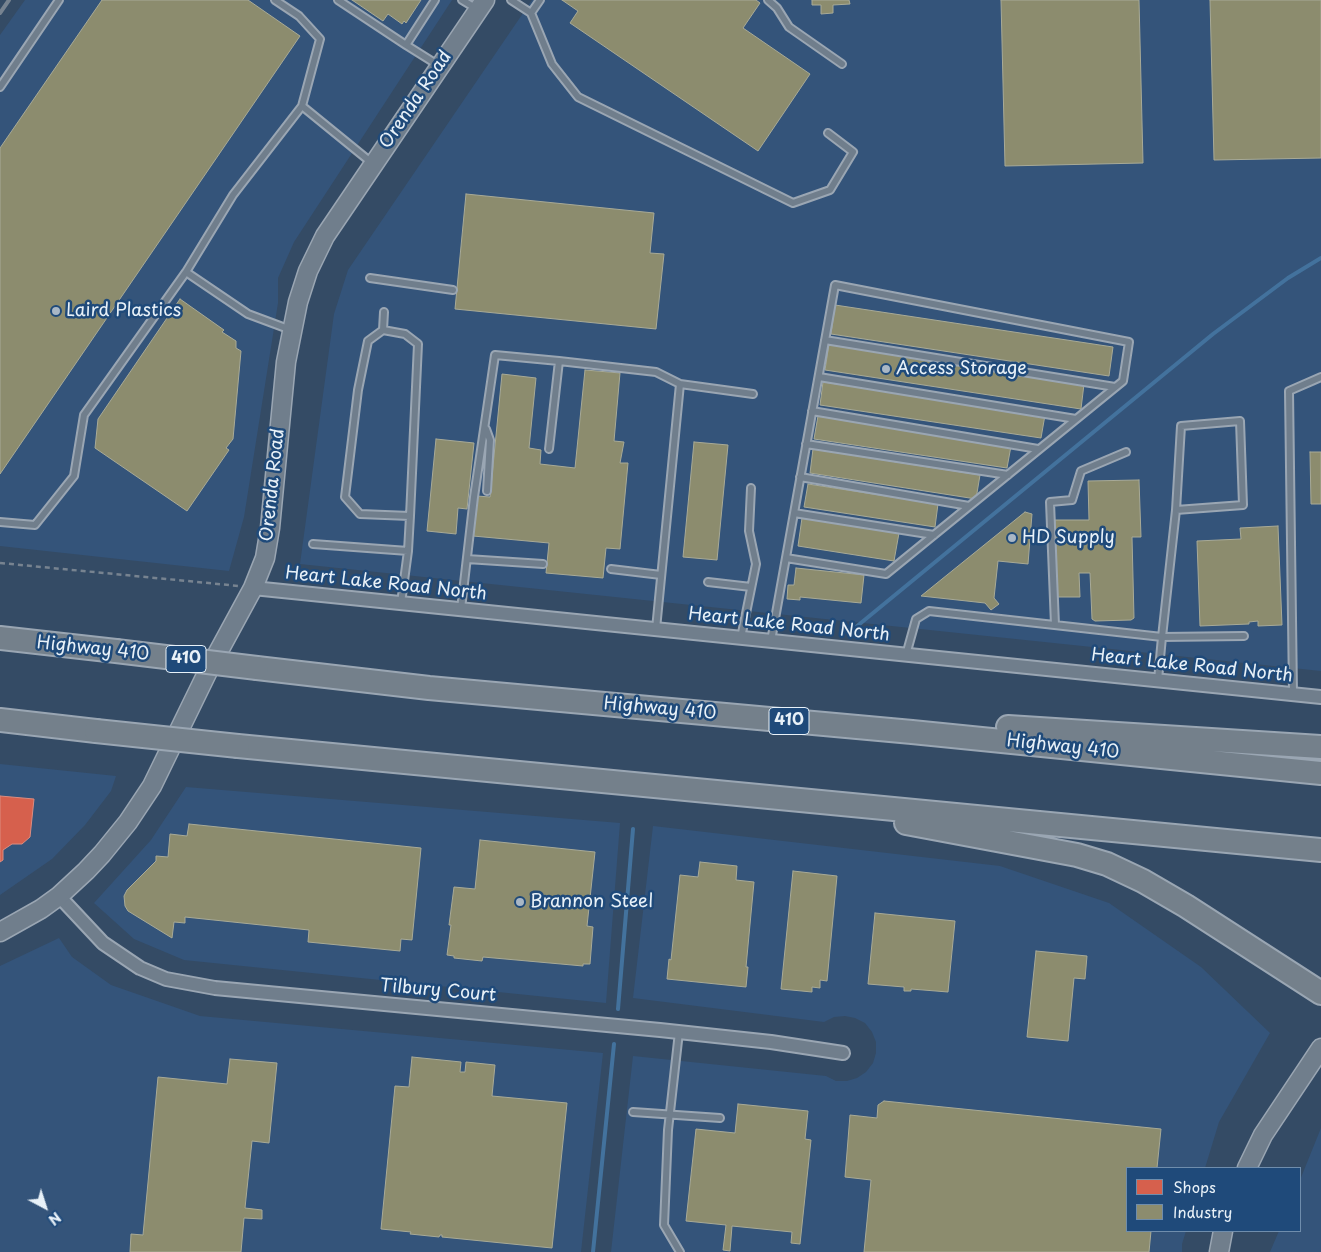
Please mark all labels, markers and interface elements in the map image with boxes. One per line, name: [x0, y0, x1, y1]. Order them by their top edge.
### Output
street label: Orenda Road: [375, 47, 457, 153]
place label: Laird Plastics: [66, 300, 181, 322]
marker: Laird Plastics: [50, 305, 62, 317]
place label: Access Storage: [896, 358, 1027, 380]
marker: Access Storage: [880, 363, 892, 375]
street label: Orenda Road: [256, 427, 290, 543]
place label: HD Supply: [1022, 527, 1115, 549]
marker: HD Supply: [1006, 532, 1018, 544]
street label: Heart Lake Road North: [284, 563, 488, 605]
street label: Heart Lake Road North: [687, 604, 891, 646]
street label: Highway 410: [36, 632, 150, 666]
street label: Heart Lake Road North: [1090, 645, 1294, 687]
road number: 410: [166, 646, 206, 672]
street label: Highway 410: [603, 693, 717, 725]
road number: 410: [769, 708, 809, 734]
street label: Highway 410: [1006, 730, 1120, 764]
place label: Brannon Steel: [530, 891, 653, 913]
marker: Brannon Steel: [514, 896, 526, 908]
street label: Tilbury Court: [379, 975, 497, 1007]
legend: [1126, 1167, 1301, 1232]
text: Shops: [1173, 1175, 1216, 1198]
north arrow: [20, 1182, 70, 1232]
text: Industry: [1173, 1200, 1232, 1223]
text: N: [44, 1207, 66, 1230]

